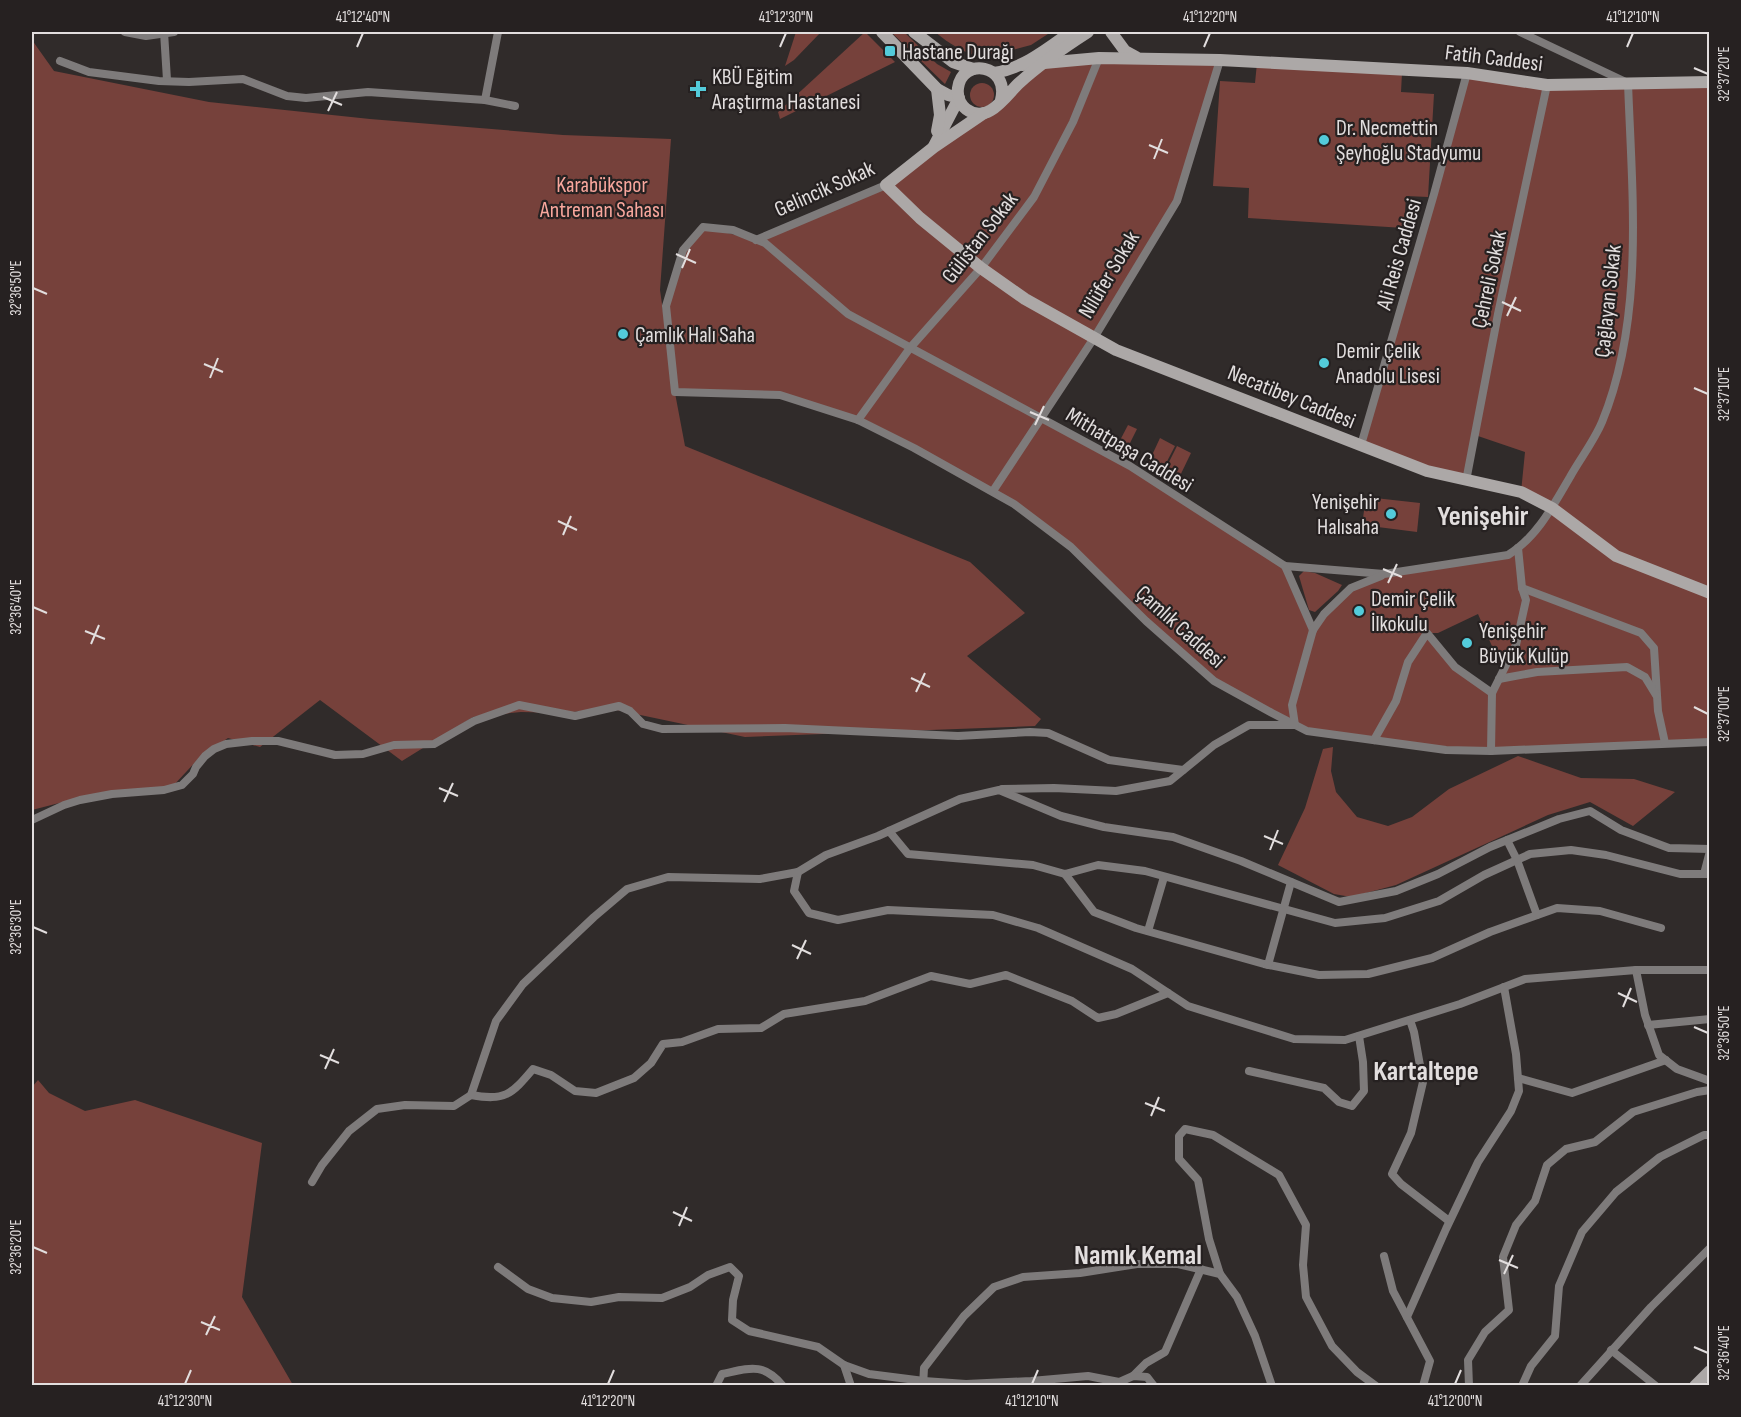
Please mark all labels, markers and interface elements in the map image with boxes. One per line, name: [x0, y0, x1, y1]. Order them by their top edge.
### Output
text: 41°12'40"N: [336, 8, 390, 27]
text: 41°12'30"N: [759, 8, 813, 27]
text: 41°12'20"N: [1183, 8, 1237, 27]
text: 41°12'10"N: [1606, 8, 1660, 27]
place label: Hastane Durağı: [902, 39, 1014, 66]
street label: Fatih Caddesi: [1443, 39, 1544, 78]
marker: Hastane Durağı: [883, 44, 897, 58]
text: 32°37'20"E: [1715, 46, 1734, 102]
place label: KBÜ Eğitim Araştırma Hastanesi: [711, 64, 860, 116]
marker: KBÜ Eğitim Araştırma Hastanesi: [689, 80, 707, 98]
place label: Dr. Necmettin Şeyhoğlu Stadyumu: [1336, 115, 1481, 167]
marker: Dr. Necmettin Şeyhoğlu Stadyumu: [1317, 133, 1331, 147]
street label: Gelincik Sokak: [770, 155, 879, 223]
park label: Karabükspor Antreman Sahası: [539, 172, 664, 224]
street label: Gülistan Sokak: [936, 186, 1025, 289]
street label: Ali Reis Caddesi: [1370, 196, 1428, 314]
street label: Nilüfer Sokak: [1073, 226, 1146, 323]
street label: Çehreli Sokak: [1466, 227, 1513, 331]
street label: Çağlayan Sokak: [1589, 243, 1628, 359]
text: 32°36'50"E: [7, 260, 26, 316]
place label: Çamlık Halı Saha: [635, 322, 755, 349]
marker: Çamlık Halı Saha: [616, 327, 630, 341]
place label: Demir Çelik Anadolu Lisesi: [1335, 338, 1440, 390]
marker: Demir Çelik Anadolu Lisesi: [1317, 356, 1331, 370]
street label: Necatibey Caddesi: [1224, 359, 1359, 435]
text: 32°37'10"E: [1715, 367, 1734, 421]
street label: Mithatpaşa Caddesi: [1061, 402, 1198, 499]
place label: Yenişehir Halısaha: [1312, 489, 1379, 541]
district label: Yenişehir: [1438, 500, 1529, 533]
marker: Yenişehir Halısaha: [1384, 507, 1398, 521]
text: 32°36'40"E: [7, 579, 26, 635]
street label: Çamlık Caddesi: [1130, 580, 1230, 674]
place label: Demir Çelik İlkokulu: [1371, 586, 1456, 638]
marker: Demir Çelik İlkokulu: [1352, 604, 1366, 618]
place label: Yenişehir Büyük Kulüp: [1479, 618, 1569, 670]
marker: Yenişehir Büyük Kulüp: [1460, 636, 1474, 650]
text: 32°37'00"E: [1715, 686, 1734, 742]
text: 32°36'30"E: [7, 899, 26, 955]
text: 32°36'50"E: [1715, 1005, 1734, 1061]
district label: Kartaltepe: [1373, 1055, 1479, 1088]
text: 32°36'20"E: [7, 1219, 26, 1275]
district label: Namık Kemal: [1074, 1239, 1202, 1272]
text: 32°36'40"E: [1715, 1325, 1734, 1381]
text: 41°12'30"N: [158, 1392, 212, 1411]
text: 41°12'20"N: [581, 1392, 635, 1411]
text: 41°12'10"N: [1005, 1392, 1059, 1411]
text: 41°12'00"N: [1428, 1392, 1482, 1411]

